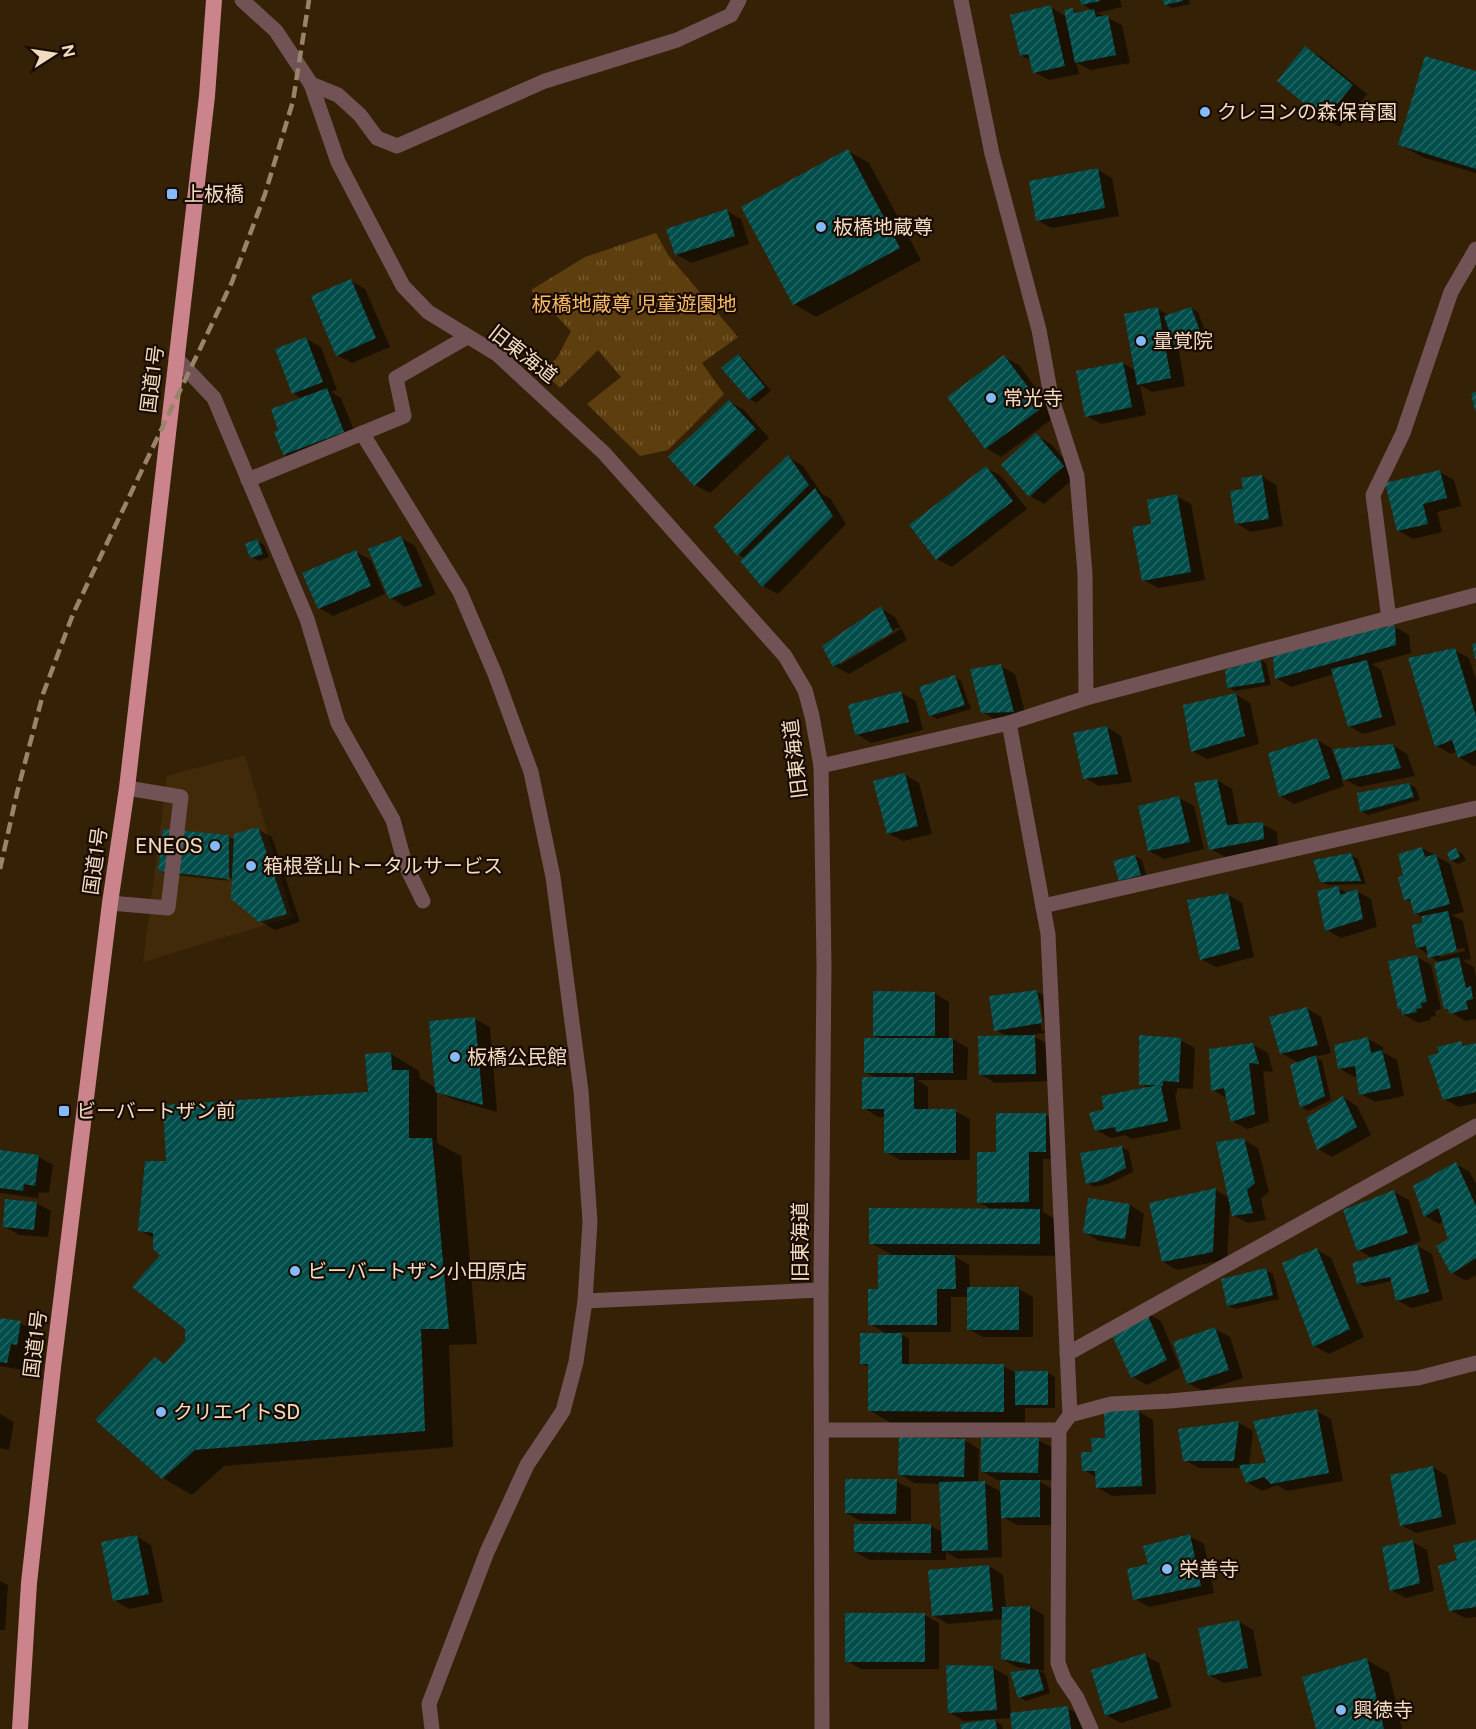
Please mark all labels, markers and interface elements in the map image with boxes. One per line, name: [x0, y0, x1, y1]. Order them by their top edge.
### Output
north arrow: [24, 24, 84, 84]
text: N: [58, 43, 79, 59]
place label: クレヨンの森保育園: [1217, 100, 1397, 124]
marker: クレヨンの森保育園: [1198, 105, 1212, 119]
place label: 上板橋: [184, 182, 244, 206]
marker: 上板橋: [165, 187, 179, 201]
place label: 板橋地蔵尊: [833, 215, 933, 239]
marker: 板橋地蔵尊: [814, 220, 828, 234]
park label: 板橋地蔵尊 児童遊園地: [532, 292, 736, 316]
street label: 旧東海道: [484, 320, 562, 388]
place label: 量覚院: [1153, 329, 1213, 353]
marker: 量覚院: [1134, 334, 1148, 348]
street label: 国道1号: [136, 344, 168, 414]
place label: 常光寺: [1003, 386, 1063, 410]
marker: 常光寺: [984, 391, 998, 405]
street label: 旧東海道: [778, 718, 812, 800]
street label: 国道1号: [78, 826, 112, 896]
place label: ENEOS: [135, 834, 203, 858]
marker: ENEOS: [208, 839, 222, 853]
place label: 箱根登山トータルサービス: [263, 854, 503, 878]
marker: 箱根登山トータルサービス: [244, 859, 258, 873]
place label: 板橋公民館: [467, 1045, 567, 1069]
marker: 板橋公民館: [448, 1050, 462, 1064]
place label: ビーバートザン前: [76, 1099, 236, 1123]
marker: ビーバートザン前: [57, 1104, 71, 1118]
street label: 旧東海道: [788, 1202, 812, 1282]
place label: ビーバートザン小田原店: [307, 1259, 527, 1283]
marker: ビーバートザン小田原店: [288, 1264, 302, 1278]
street label: 国道1号: [19, 1309, 51, 1379]
place label: クリエイトSD: [173, 1400, 300, 1424]
marker: クリエイトSD: [154, 1405, 168, 1419]
place label: 栄善寺: [1179, 1557, 1239, 1581]
marker: 栄善寺: [1160, 1562, 1174, 1576]
place label: 興徳寺: [1353, 1698, 1413, 1722]
marker: 興徳寺: [1334, 1703, 1348, 1717]

